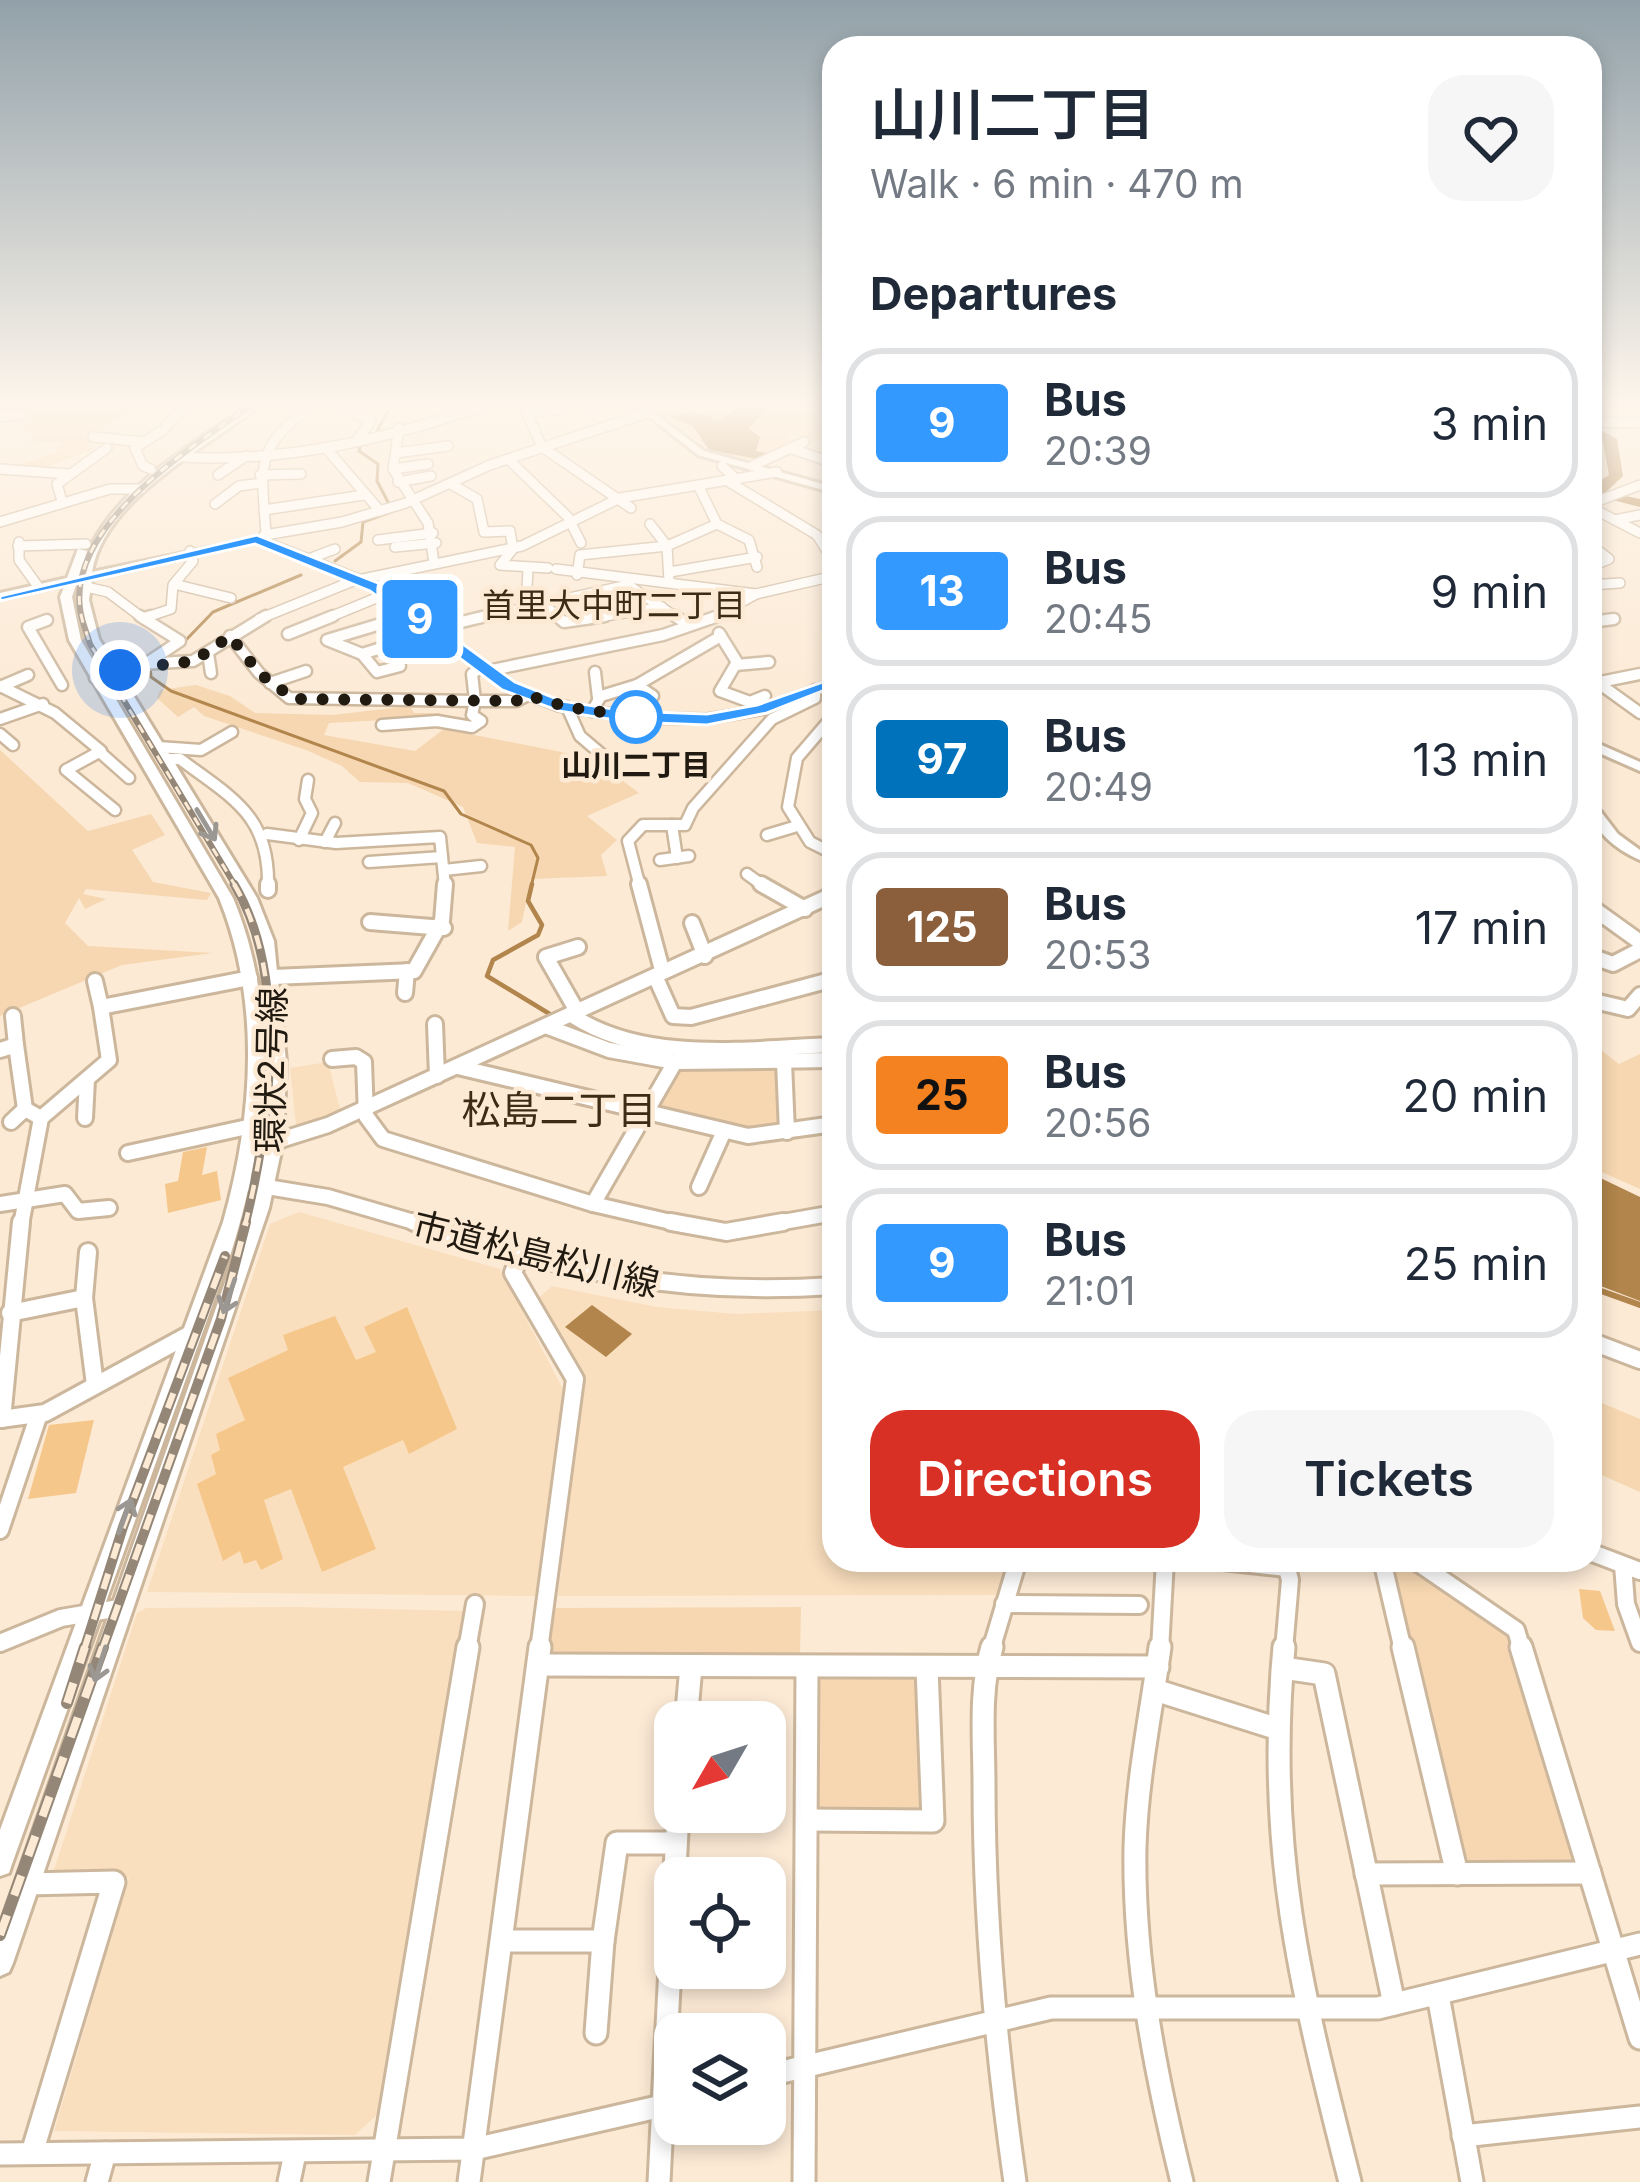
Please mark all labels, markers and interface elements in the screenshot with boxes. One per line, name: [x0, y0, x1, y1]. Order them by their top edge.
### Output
button: heart: [1428, 75, 1554, 201]
text: 山川二丁目: [870, 80, 1155, 149]
text: Walk · 6 min · 470 m: [870, 160, 1244, 207]
text: Departures: [870, 266, 1117, 321]
text: Bus: [1044, 372, 1127, 427]
text: 3 min: [1431, 396, 1548, 451]
text: 9: [928, 397, 956, 448]
text: 20:39: [1044, 427, 1152, 474]
text: Bus: [1044, 540, 1127, 595]
text: 9 min: [1431, 564, 1548, 619]
text: 13: [919, 565, 965, 616]
line badge: 9: [381, 580, 459, 658]
district label: 首里大中町二丁目: [482, 585, 746, 625]
text: 9: [406, 593, 434, 644]
text: 20:45: [1044, 595, 1153, 642]
your location: [90, 640, 150, 700]
marker: 山川二丁目: [611, 692, 661, 742]
text: Bus: [1044, 708, 1127, 763]
text: 13 min: [1412, 732, 1548, 787]
text: 97: [917, 733, 967, 784]
place label: 山川二丁目: [561, 747, 711, 783]
text: 20:49: [1044, 763, 1153, 810]
one-way arrow: [194, 807, 218, 841]
text: Bus: [1044, 876, 1127, 931]
text: 17 min: [1415, 900, 1548, 955]
text: 125: [906, 901, 978, 952]
text: 20:53: [1044, 931, 1151, 978]
street label: 環状2号線: [248, 987, 294, 1153]
text: Bus: [1044, 1044, 1127, 1099]
text: 20 min: [1403, 1068, 1548, 1123]
text: 25: [915, 1069, 969, 1120]
district label: 松島二丁目: [461, 1086, 657, 1133]
text: 20:56: [1044, 1099, 1152, 1146]
street label: 市道松島松川線: [408, 1202, 664, 1306]
text: Bus: [1044, 1212, 1127, 1267]
text: 25 min: [1404, 1236, 1548, 1291]
text: 9: [928, 1237, 956, 1288]
text: 21:01: [1044, 1267, 1135, 1314]
one-way arrow: [217, 1277, 238, 1314]
button: Directions: [870, 1410, 1200, 1548]
button: Tickets: [1224, 1410, 1554, 1548]
one-way arrow: [116, 1499, 137, 1536]
one-way arrow: [88, 1644, 110, 1682]
north arrow: [654, 1701, 786, 1833]
map controls: [654, 1701, 786, 2145]
button: locate: [654, 1857, 786, 1989]
button: layers: [654, 2013, 786, 2145]

